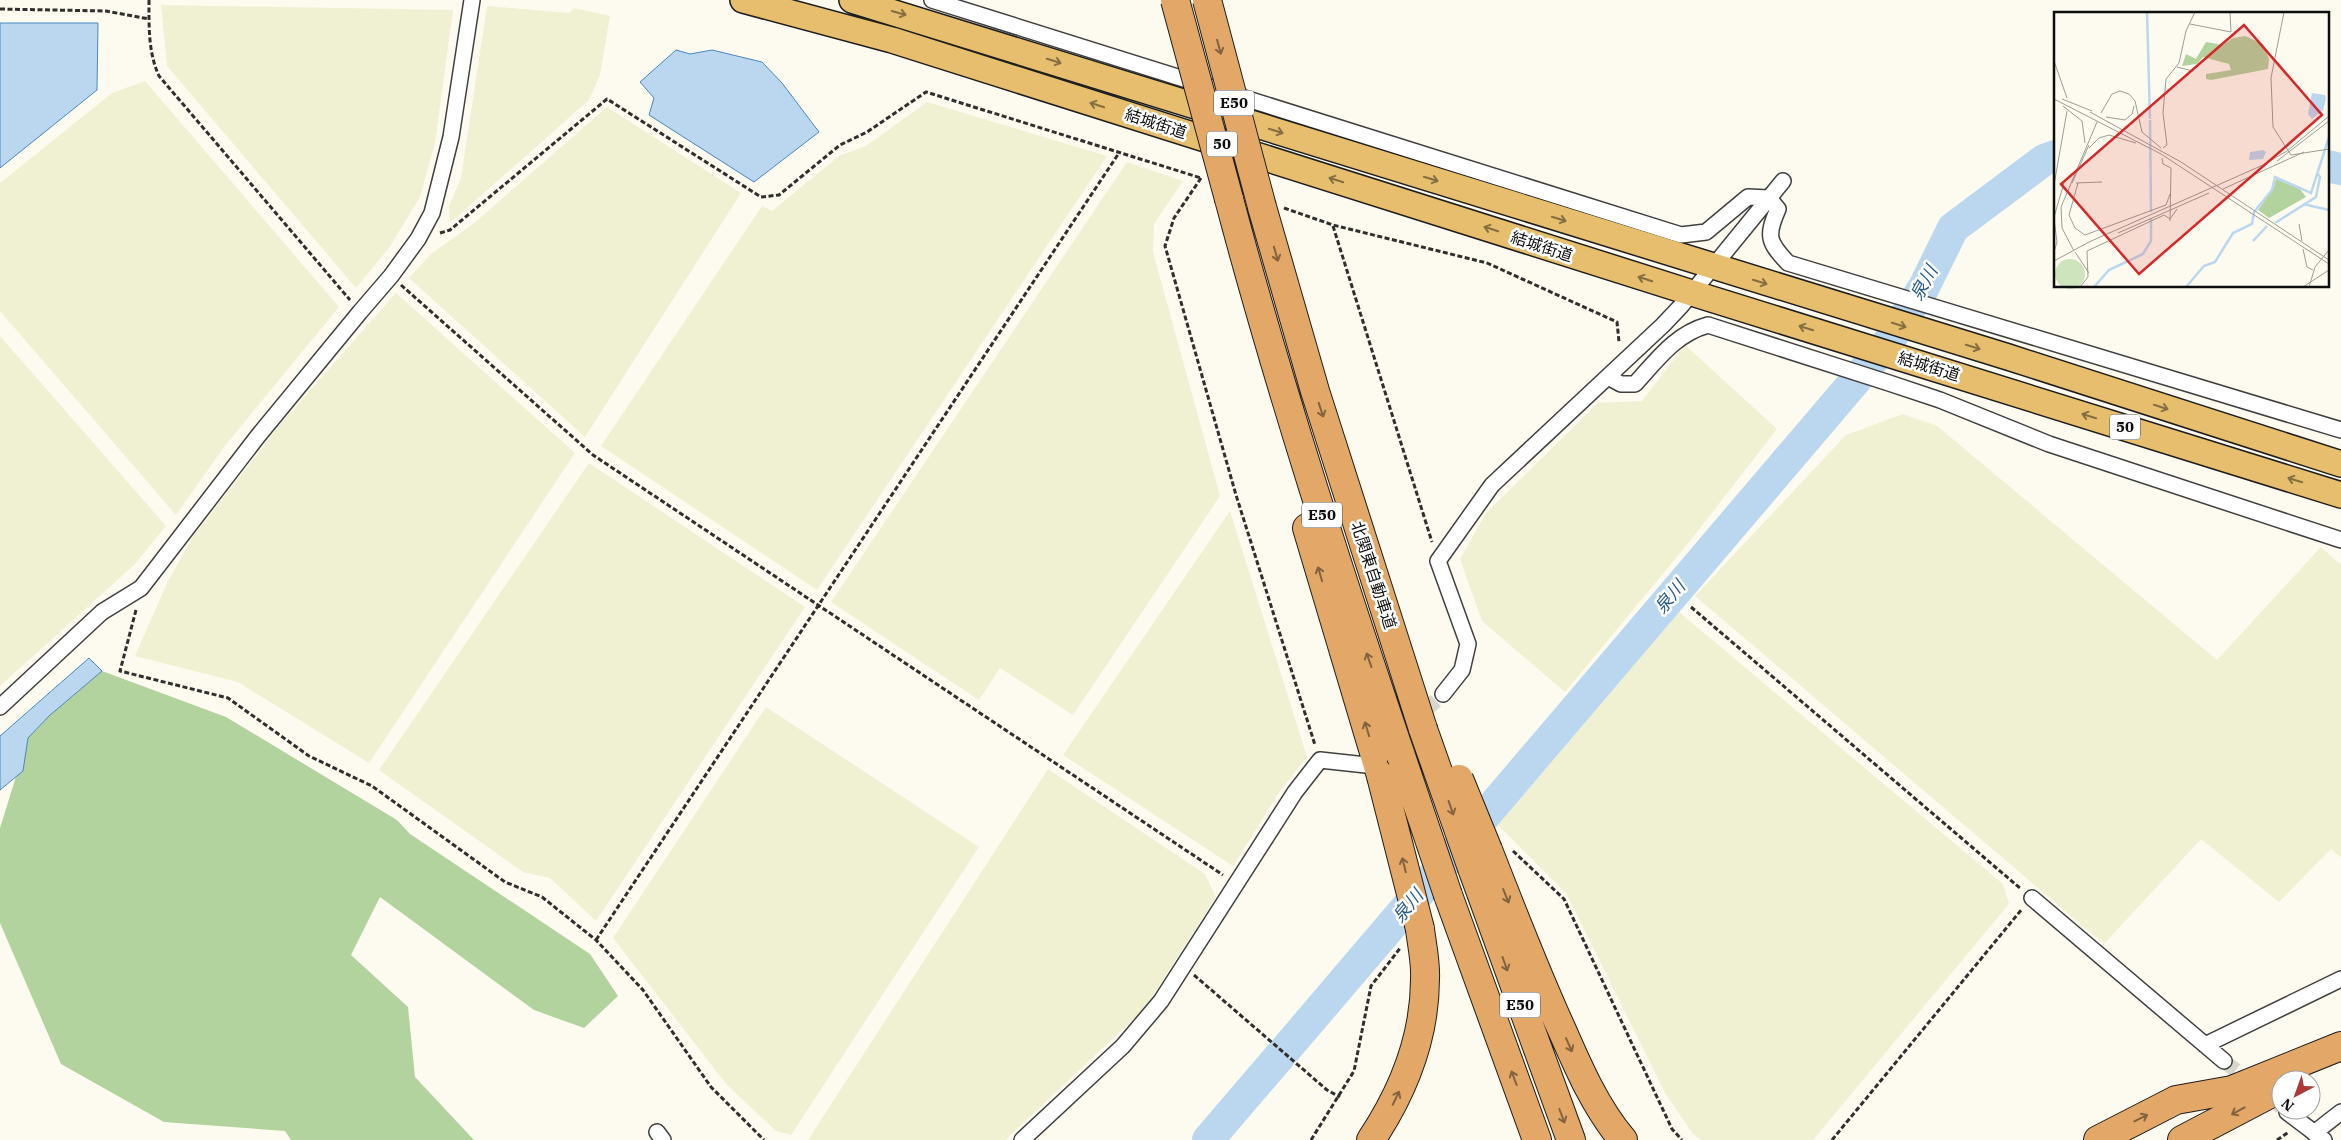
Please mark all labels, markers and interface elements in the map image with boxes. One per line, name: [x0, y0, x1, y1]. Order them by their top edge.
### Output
one-way arrow: [890, 8, 906, 18]
inset map: [2054, 12, 2328, 288]
one-way arrow: [1215, 39, 1224, 55]
one-way arrow: [1045, 57, 1061, 67]
road number: E50: [1214, 90, 1254, 116]
one-way arrow: [1090, 99, 1106, 109]
street label: 結城街道: [1122, 104, 1190, 142]
one-way arrow: [1267, 126, 1283, 136]
road number: 50: [1207, 132, 1237, 156]
one-way arrow: [1328, 175, 1344, 185]
one-way arrow: [1422, 175, 1438, 184]
one-way arrow: [1551, 215, 1566, 224]
one-way arrow: [1483, 224, 1499, 234]
street label: 結城街道: [1508, 227, 1576, 265]
one-way arrow: [1271, 245, 1281, 261]
water label: 泉川: [1905, 260, 1943, 304]
one-way arrow: [1638, 273, 1654, 283]
one-way arrow: [1752, 277, 1768, 287]
one-way arrow: [1890, 320, 1906, 330]
one-way arrow: [1799, 322, 1815, 332]
one-way arrow: [1965, 342, 1981, 352]
street label: 結城街道: [1895, 347, 1963, 385]
one-way arrow: [1316, 401, 1326, 417]
one-way arrow: [2153, 403, 2169, 412]
one-way arrow: [2082, 410, 2098, 420]
road number: 50: [2110, 414, 2140, 440]
one-way arrow: [2287, 475, 2303, 485]
road number: E50: [1302, 502, 1342, 528]
street label: 北関東自動車道: [1347, 519, 1401, 631]
one-way arrow: [1314, 566, 1324, 582]
water label: 泉川: [1649, 574, 1691, 618]
one-way arrow: [1364, 652, 1373, 668]
one-way arrow: [1362, 721, 1372, 737]
one-way arrow: [1447, 800, 1456, 816]
one-way arrow: [1399, 858, 1408, 874]
water label: 泉川: [1387, 883, 1429, 927]
one-way arrow: [1502, 888, 1511, 903]
one-way arrow: [1501, 956, 1510, 971]
road number: E50: [1500, 992, 1540, 1018]
one-way arrow: [1564, 1038, 1574, 1053]
north arrow: [2271, 1070, 2321, 1120]
one-way arrow: [1509, 1071, 1518, 1086]
one-way arrow: [1392, 1091, 1401, 1106]
text: N: [2277, 1094, 2298, 1115]
one-way arrow: [2231, 1107, 2246, 1116]
one-way arrow: [1558, 1108, 1567, 1124]
one-way arrow: [2134, 1113, 2149, 1123]

